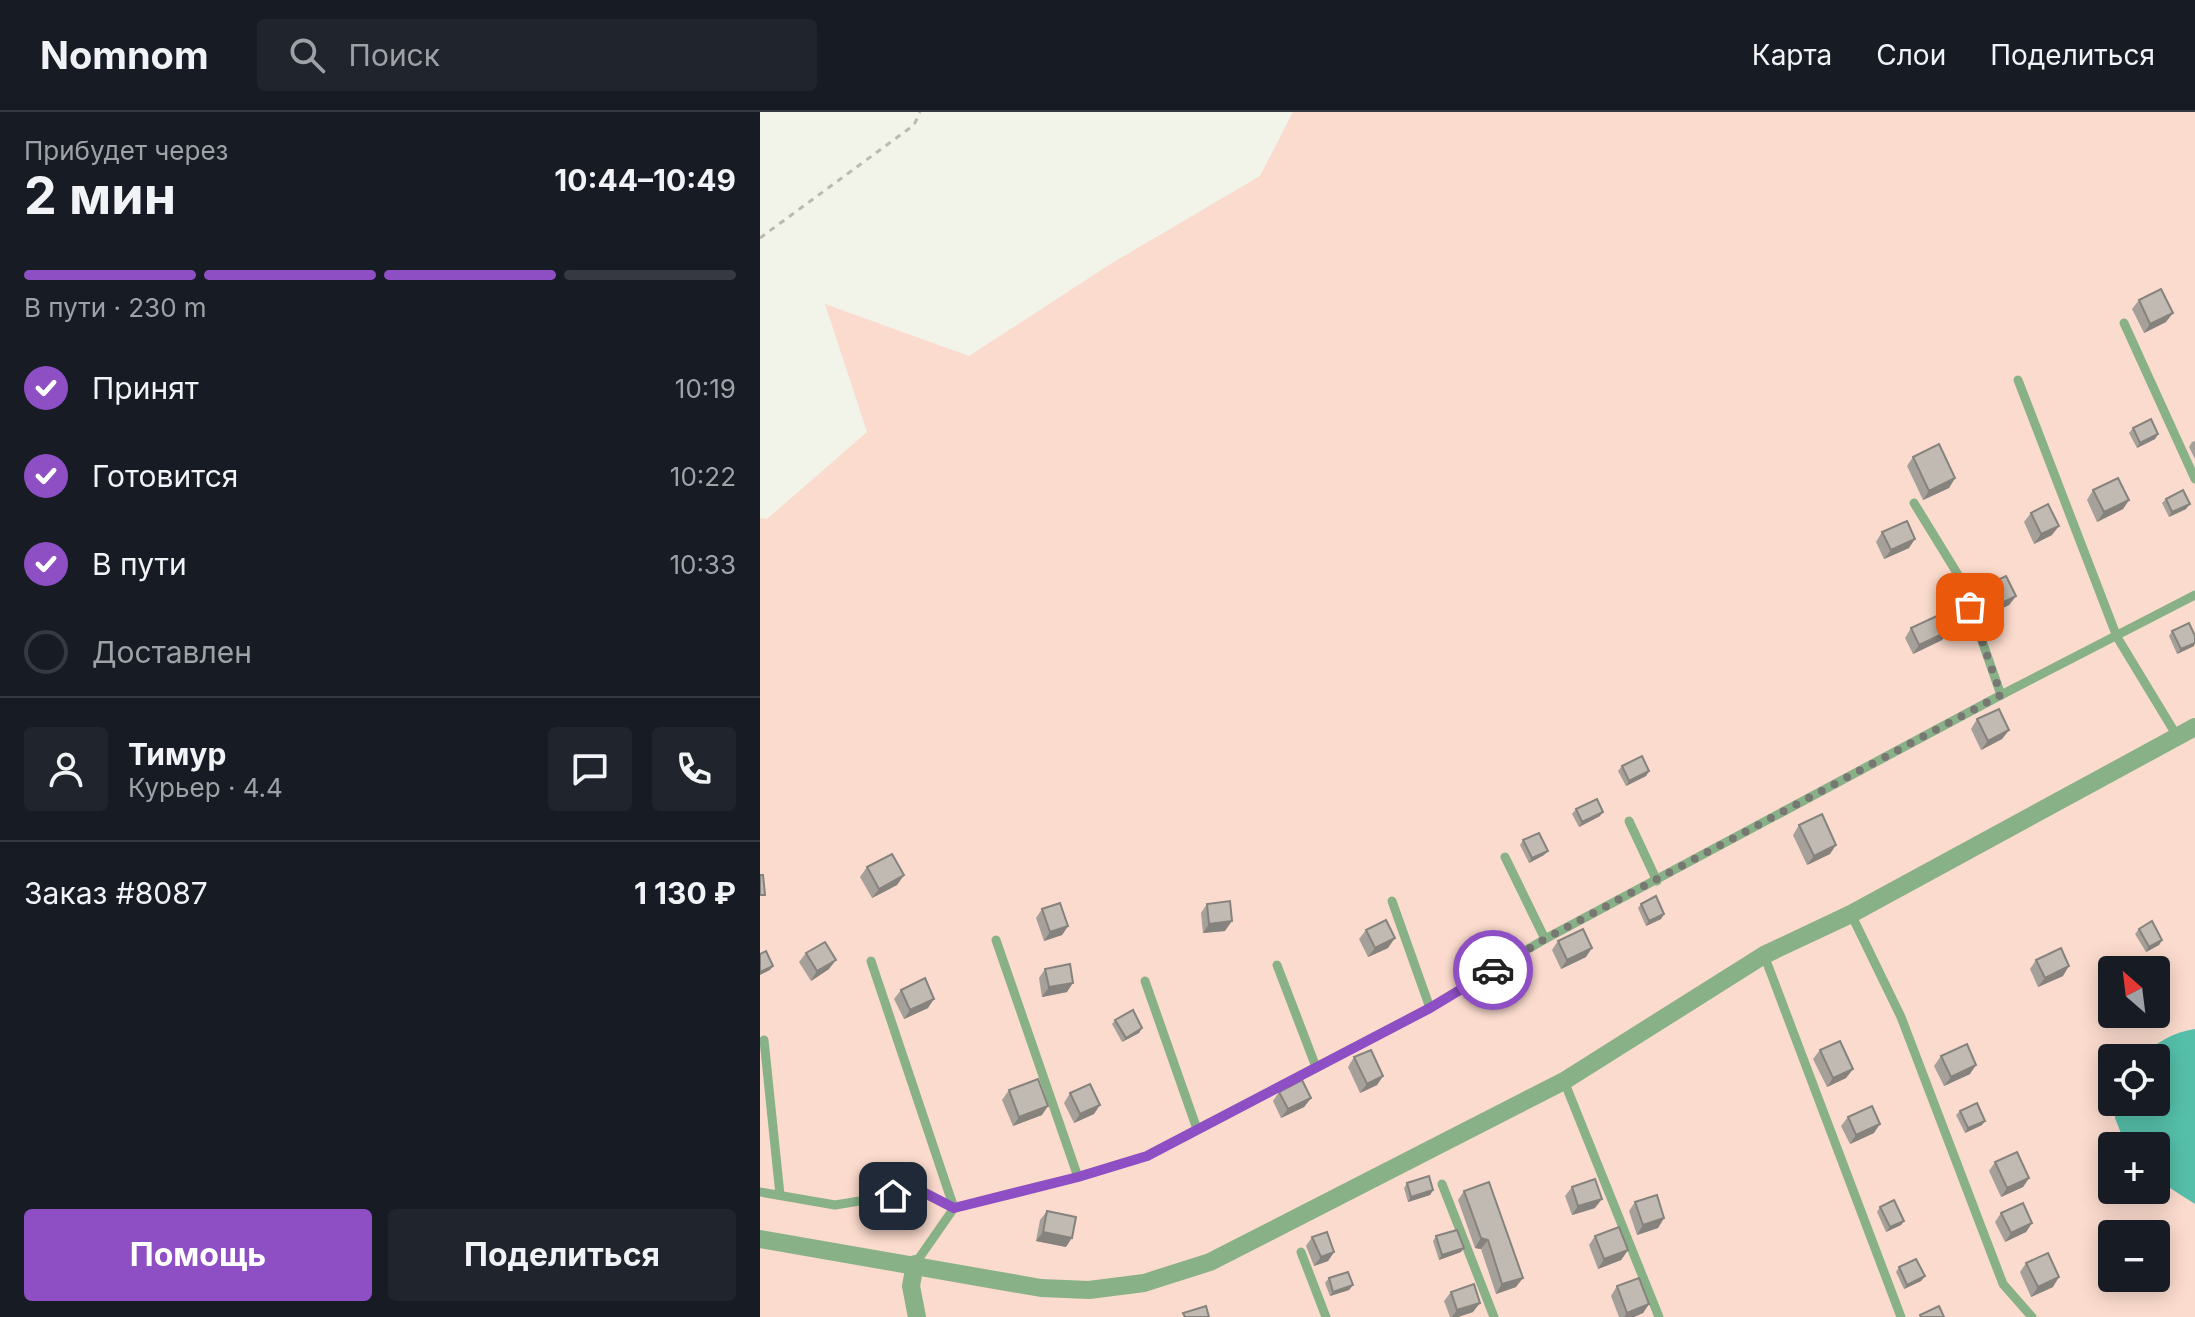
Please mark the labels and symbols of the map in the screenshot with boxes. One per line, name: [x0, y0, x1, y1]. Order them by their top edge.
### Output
pin: [1936, 573, 2004, 641]
courier: [1453, 930, 1533, 1010]
north arrow: [2098, 956, 2170, 1028]
pin: [859, 1162, 927, 1230]

